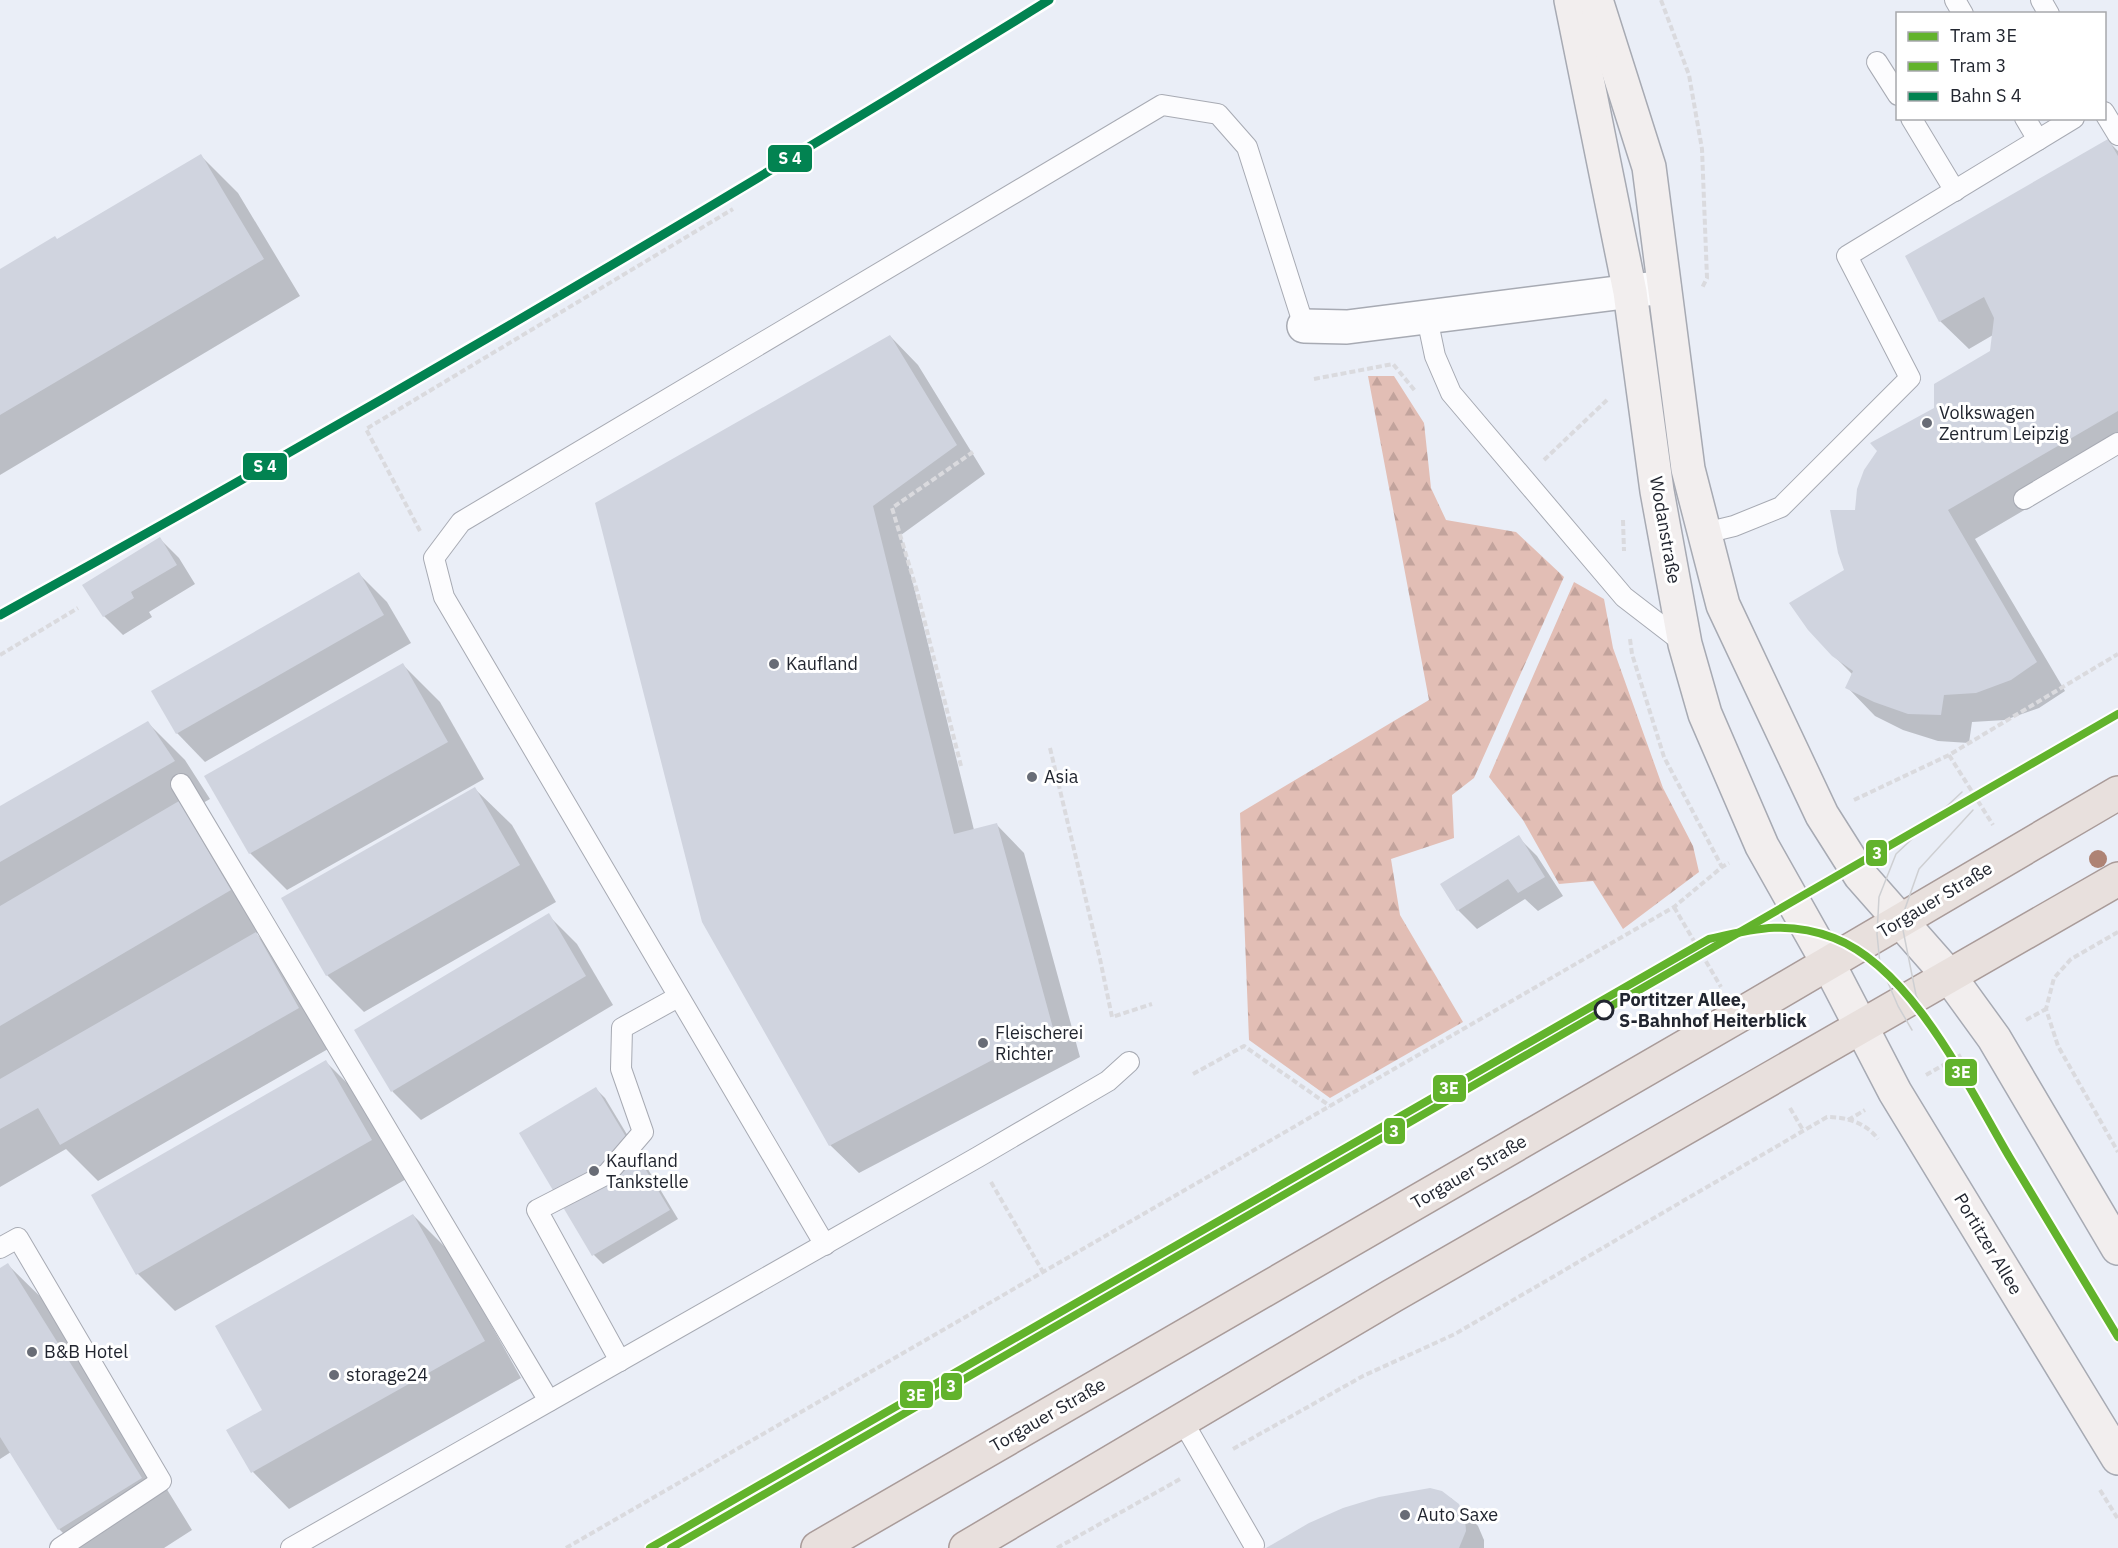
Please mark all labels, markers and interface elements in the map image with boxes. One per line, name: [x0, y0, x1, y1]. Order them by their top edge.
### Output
legend: [1896, 12, 2106, 120]
text: Tram 3E: [1950, 24, 2017, 47]
text: Tram 3: [1950, 54, 2006, 77]
text: Bahn S 4: [1950, 84, 2022, 107]
line badge: S 4: [767, 144, 813, 173]
text: S 4: [778, 148, 802, 168]
place label: Volkswagen Zentrum Leipzig: [1939, 401, 2069, 445]
marker: Volkswagen Zentrum Leipzig: [1920, 416, 1934, 430]
line badge: S 4: [242, 452, 288, 481]
text: S 4: [253, 456, 277, 476]
street label: Wodanstraße: [1645, 474, 1686, 586]
place label: Kaufland: [786, 652, 858, 675]
marker: Kaufland: [767, 657, 781, 671]
place label: Asia: [1044, 765, 1079, 788]
marker: Asia: [1025, 770, 1039, 784]
line badge: 3: [1865, 839, 1888, 867]
text: 3: [1872, 843, 1882, 863]
street label: Torgauer Straße: [1873, 856, 1996, 943]
place label: Portitzer Allee, S-Bahnhof Heiterblick: [1619, 988, 1807, 1032]
marker: Portitzer Allee, S-Bahnhof Heiterblick: [1594, 1000, 1614, 1020]
place label: Fleischerei Richter: [995, 1021, 1083, 1065]
marker: Fleischerei Richter: [976, 1036, 990, 1050]
line badge: 3E: [1944, 1058, 1978, 1087]
text: 3E: [1951, 1062, 1971, 1082]
line badge: 3E: [1432, 1074, 1467, 1103]
text: 3E: [1439, 1078, 1459, 1098]
line badge: 3: [1383, 1117, 1406, 1145]
text: 3: [1389, 1121, 1399, 1141]
street label: Torgauer Straße: [1407, 1129, 1531, 1214]
place label: Kaufland Tankstelle: [606, 1149, 689, 1193]
marker: Kaufland Tankstelle: [587, 1164, 601, 1178]
street label: Portitzer Allee: [1949, 1189, 2028, 1299]
place label: B&B Hotel: [44, 1340, 128, 1363]
marker: B&B Hotel: [25, 1345, 39, 1359]
place label: storage24: [346, 1363, 428, 1386]
marker: storage24: [327, 1368, 341, 1382]
line badge: 3: [940, 1372, 963, 1401]
street label: Torgauer Straße: [986, 1372, 1110, 1457]
text: 3: [946, 1376, 956, 1396]
line badge: 3E: [899, 1380, 934, 1409]
text: 3E: [906, 1385, 926, 1405]
place label: Auto Saxe: [1417, 1503, 1498, 1526]
marker: Auto Saxe: [1398, 1508, 1412, 1522]

